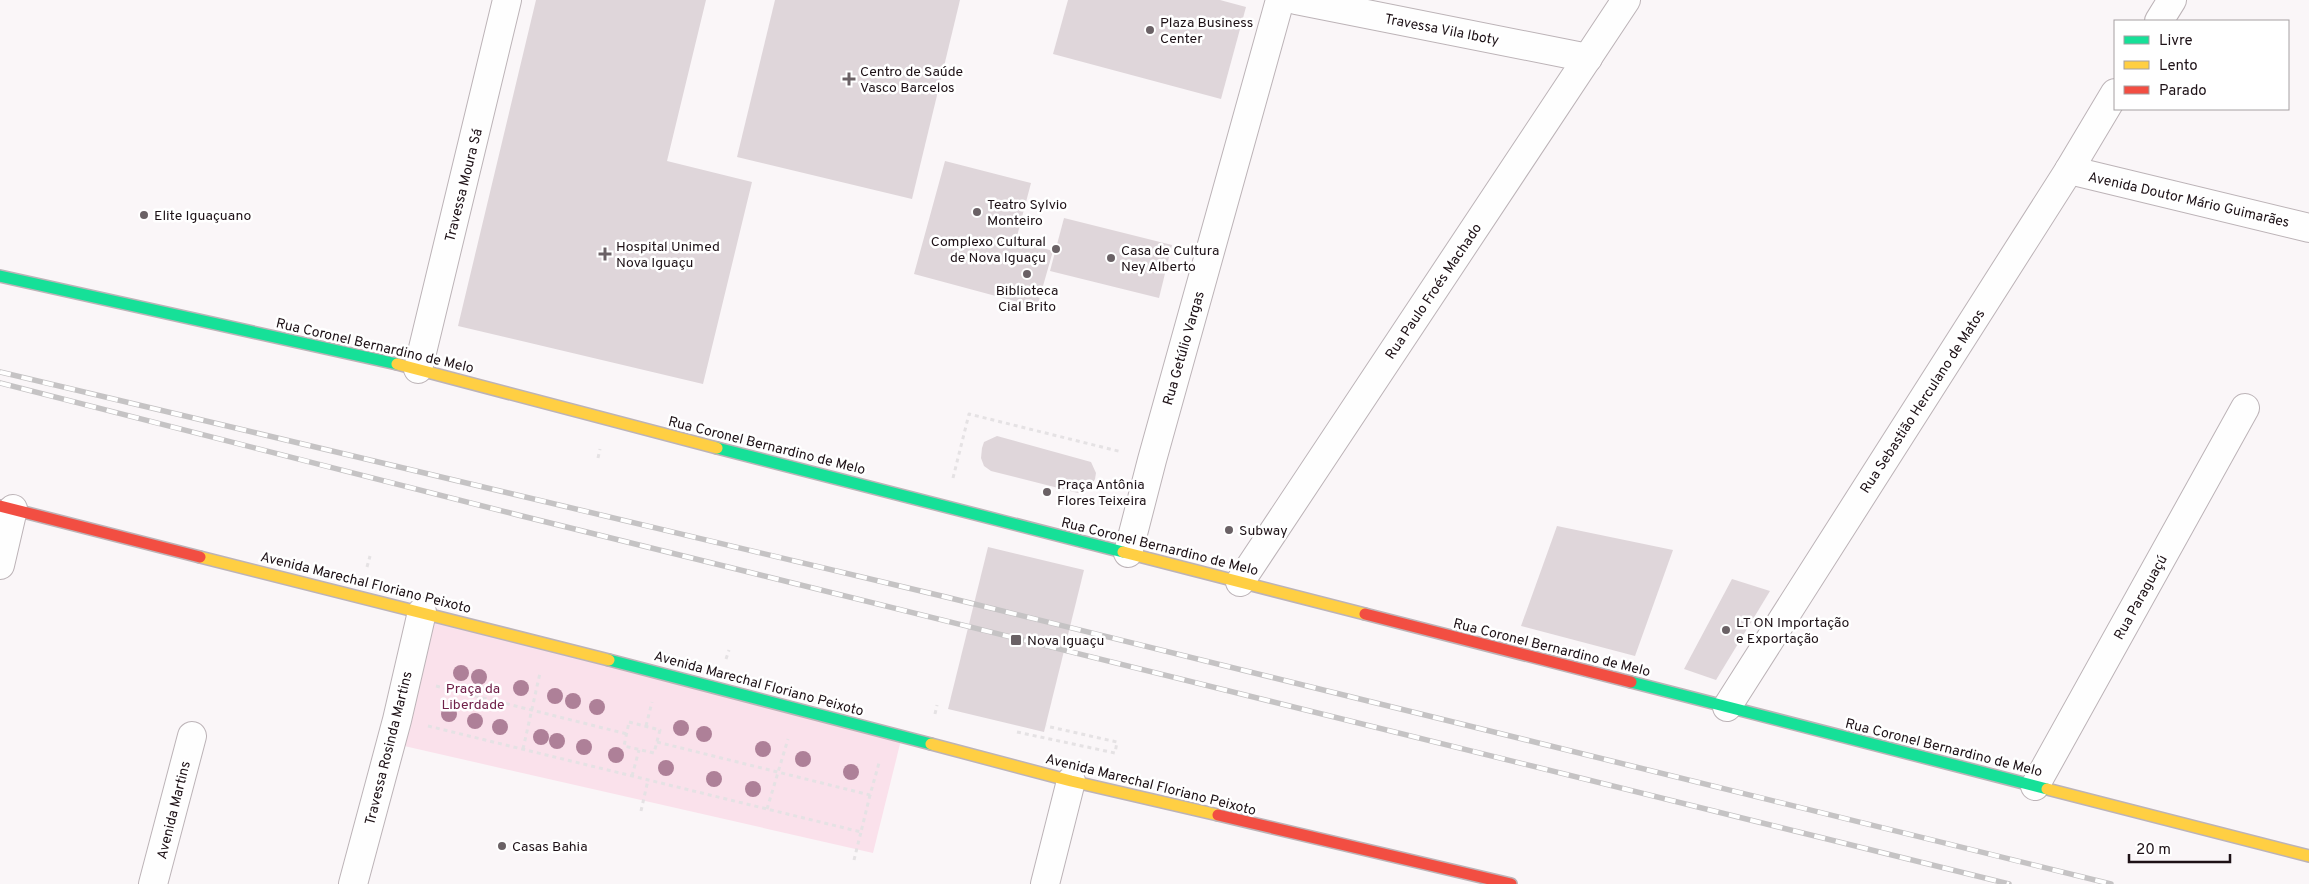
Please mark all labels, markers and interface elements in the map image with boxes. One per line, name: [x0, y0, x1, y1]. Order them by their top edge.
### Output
street label: Travessa Vila Iboty: [1383, 11, 1500, 50]
place label: Plaza Business Center: [1160, 15, 1253, 48]
legend: [2114, 20, 2289, 110]
marker: Plaza Business Center: [1144, 24, 1156, 36]
text: Livre: [2159, 32, 2193, 51]
text: Lento: [2159, 57, 2198, 76]
place label: Centro de Saúde Vasco Barcelos: [860, 64, 963, 97]
marker: Centro de Saúde Vasco Barcelos: [842, 72, 856, 86]
text: Parado: [2159, 82, 2207, 101]
street label: Travessa Moura Sá: [442, 127, 487, 244]
street label: Avenida Doutor Mário Guimarães: [2086, 169, 2291, 232]
place label: Teatro Sylvio Monteiro: [987, 197, 1067, 230]
marker: Teatro Sylvio Monteiro: [971, 206, 983, 218]
place label: Elite Iguaçuano: [154, 208, 251, 225]
marker: Elite Iguaçuano: [138, 209, 150, 221]
street label: Rua Paulo Froés Machado: [1382, 221, 1486, 363]
place label: Complexo Cultural de Nova Iguaçu: [931, 234, 1046, 267]
place label: Hospital Unimed Nova Iguaçu: [616, 239, 720, 272]
marker: Complexo Cultural de Nova Iguaçu: [1050, 243, 1062, 255]
place label: Casa de Cultura Ney Alberto: [1121, 243, 1219, 276]
marker: Hospital Unimed Nova Iguaçu: [598, 247, 612, 261]
marker: Casa de Cultura Ney Alberto: [1105, 252, 1117, 264]
marker: Biblioteca Cial Brito: [1021, 268, 1033, 280]
place label: Biblioteca Cial Brito: [996, 283, 1058, 316]
street label: Rua Getúlio Vargas: [1160, 289, 1209, 408]
street label: Rua Sebastião Herculano de Matos: [1857, 307, 1989, 497]
street label: Rua Coronel Bernardino de Melo: [274, 315, 475, 378]
street label: Rua Coronel Bernardino de Melo: [666, 414, 867, 479]
place label: Praça Antônia Flores Teixeira: [1057, 477, 1147, 510]
marker: Praça Antônia Flores Teixeira: [1041, 486, 1053, 498]
street label: Rua Coronel Bernardino de Melo: [1059, 515, 1260, 580]
place label: Subway: [1239, 523, 1288, 540]
marker: Subway: [1223, 524, 1235, 536]
street label: Avenida Marechal Floriano Peixoto: [259, 549, 473, 618]
street label: Rua Paraguaçú: [2111, 552, 2172, 643]
place label: LT ON Importação e Exportação: [1736, 615, 1849, 648]
street label: Rua Coronel Bernardino de Melo: [1451, 616, 1652, 681]
marker: LT ON Importação e Exportação: [1720, 624, 1732, 636]
marker: Nova Iguaçu: [1009, 633, 1023, 647]
place label: Nova Iguaçu: [1027, 633, 1104, 650]
street label: Avenida Marechal Floriano Peixoto: [652, 648, 866, 721]
street label: Travessa Rosinda Martins: [362, 670, 417, 827]
park label: Praça da Liberdade: [441, 681, 505, 714]
street label: Rua Coronel Bernardino de Melo: [1843, 716, 2044, 781]
street label: Avenida Marechal Floriano Peixoto: [1044, 751, 1258, 820]
street label: Avenida Martins: [154, 760, 195, 861]
scale bar: [2129, 832, 2230, 864]
place label: Casas Bahia: [512, 839, 588, 856]
marker: Casas Bahia: [496, 840, 508, 852]
text: 20 m: [2136, 841, 2171, 860]

